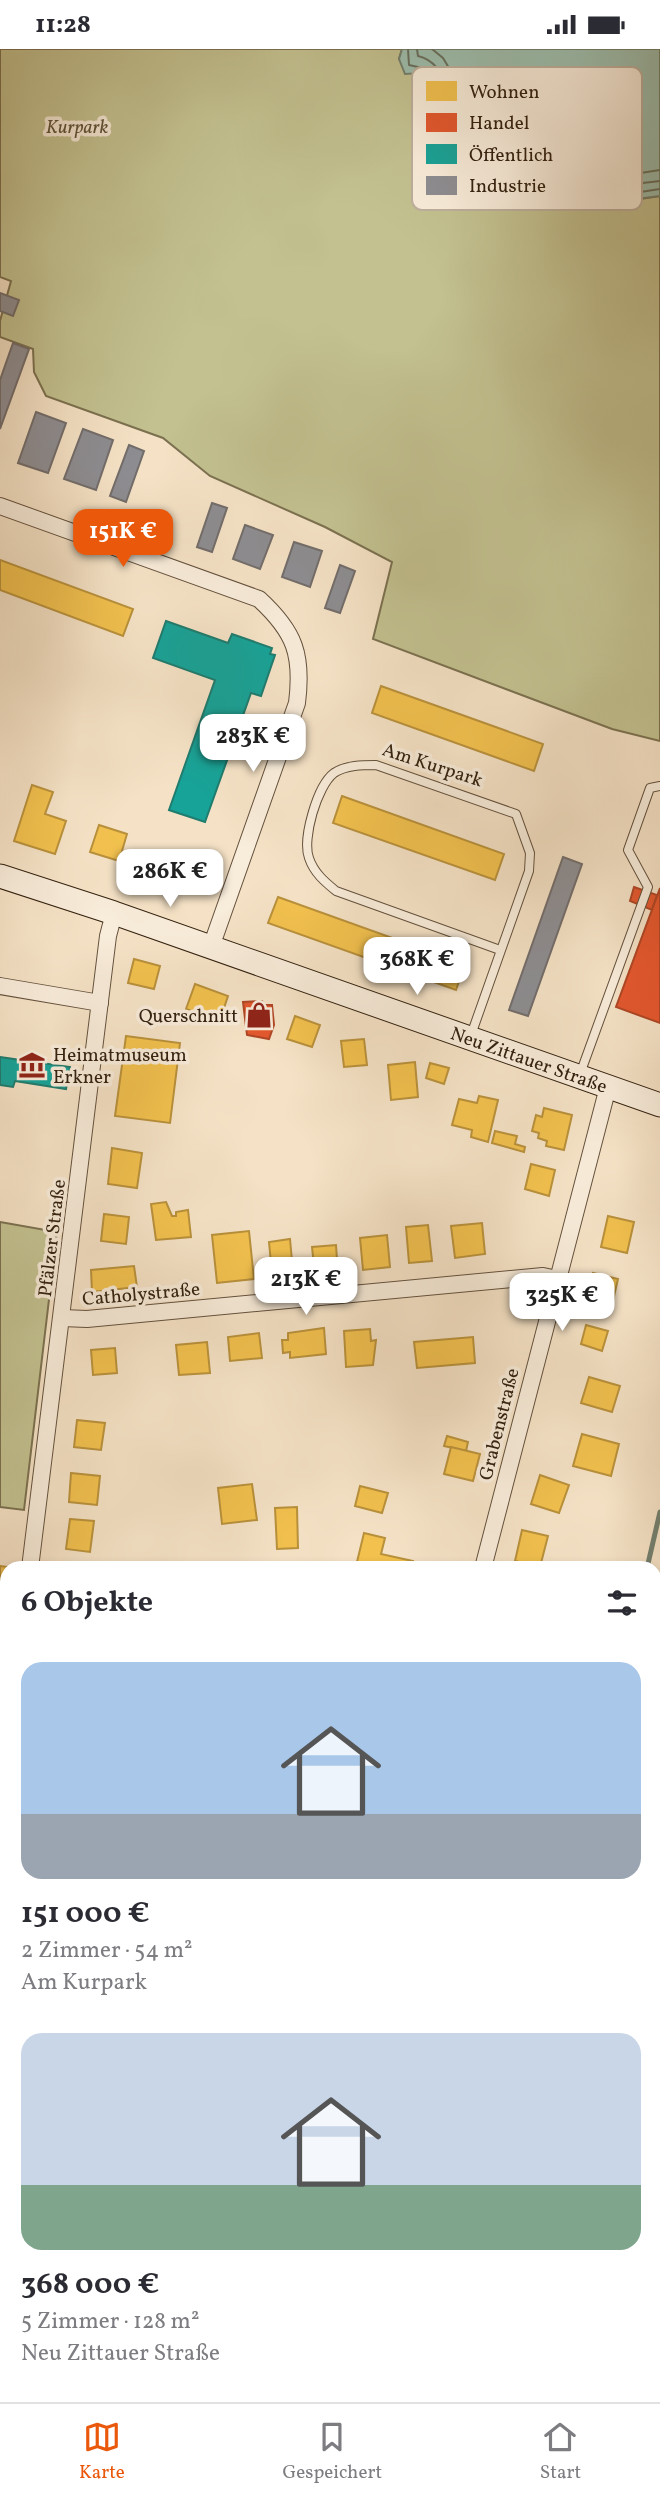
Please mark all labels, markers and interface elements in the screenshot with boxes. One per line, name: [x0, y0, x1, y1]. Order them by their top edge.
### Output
text: 11:28: [35, 7, 91, 43]
legend: [412, 67, 642, 210]
text: Wohnen: [469, 80, 539, 106]
text: Handel: [469, 111, 530, 137]
park label: Kurpark: [46, 115, 109, 141]
text: Öffentlich: [469, 143, 553, 169]
text: Industrie: [469, 174, 546, 200]
pin: 151K €: [66, 510, 180, 569]
text: 151K €: [89, 516, 157, 548]
pin: 283K €: [196, 715, 310, 774]
text: 283K €: [216, 721, 290, 753]
street label: Am Kurpark: [379, 737, 486, 794]
pin: 286K €: [113, 849, 227, 909]
text: 286K €: [132, 856, 208, 888]
pin: 368K €: [360, 937, 474, 997]
text: 368K €: [379, 944, 455, 976]
shop icon: Querschnitt: [244, 1000, 274, 1030]
place label: Querschnitt: [139, 1004, 238, 1030]
street label: Neu Zittauer Straße: [447, 1021, 610, 1100]
place label: Heimatmuseum Erkner: [53, 1043, 187, 1091]
museum icon: Heimatmuseum Erkner: [17, 1050, 47, 1080]
street label: Pfälzer Straße: [33, 1178, 73, 1299]
pin: 213K €: [249, 1257, 363, 1317]
text: 213K €: [270, 1264, 342, 1296]
pin: 325K €: [505, 1273, 619, 1333]
street label: Catholystraße: [81, 1277, 201, 1313]
text: 325K €: [526, 1280, 598, 1312]
street label: Grabenstraße: [473, 1366, 526, 1483]
text: 6 Objekte: [21, 1582, 153, 1624]
icon: filters: [603, 1584, 641, 1622]
icon: home: [268, 1708, 394, 1834]
text: 151 000 €: [21, 1893, 150, 1935]
text: 2 Zimmer · 54 m²: [21, 1935, 193, 1967]
text: Am Kurpark: [21, 1967, 147, 1999]
icon: home: [268, 2079, 394, 2205]
text: 368 000 €: [21, 2264, 159, 2306]
text: 5 Zimmer · 128 m²: [21, 2306, 199, 2338]
text: Neu Zittauer Straße: [21, 2338, 220, 2370]
tab: Karte: [79, 2418, 125, 2486]
tab: Gespeichert: [282, 2418, 382, 2486]
tab: Start: [540, 2418, 581, 2486]

